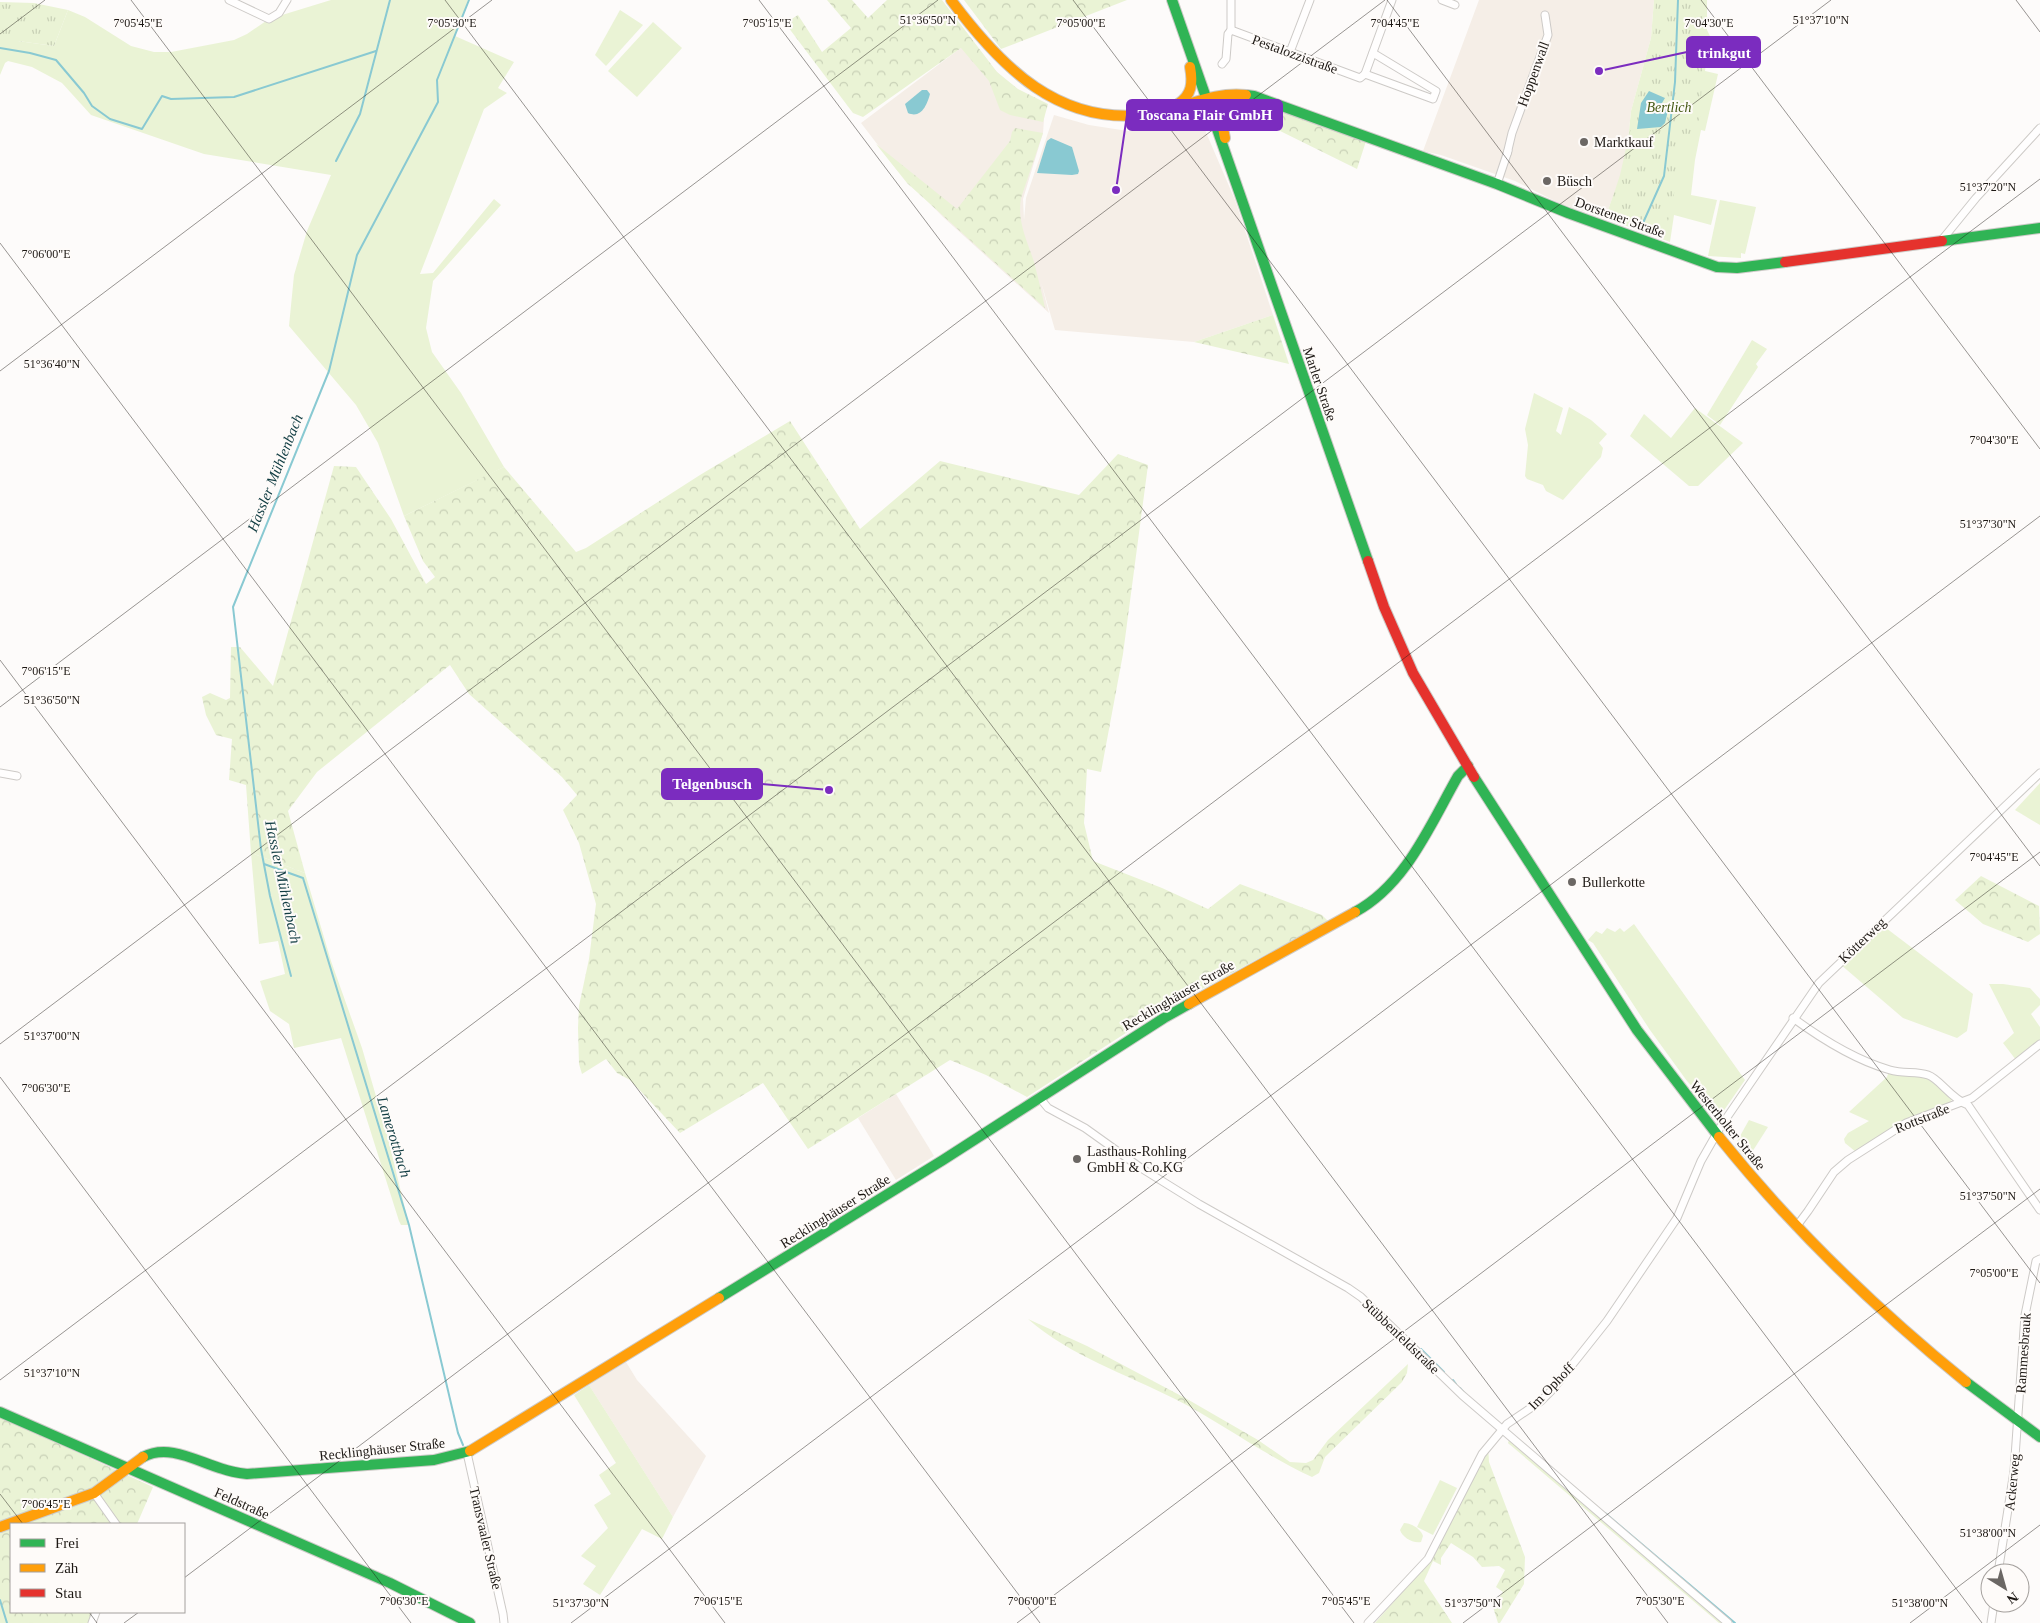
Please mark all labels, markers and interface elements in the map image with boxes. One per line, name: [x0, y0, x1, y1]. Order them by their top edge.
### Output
text: 51°36'50"N: [900, 13, 957, 27]
text: 51°37'10"N: [1793, 13, 1850, 27]
text: 7°05'45"E: [113, 16, 163, 30]
text: 7°05'30"E: [427, 16, 477, 30]
text: 7°05'15"E: [742, 16, 792, 30]
text: 7°05'00"E: [1056, 16, 1106, 30]
text: 7°04'45"E: [1370, 16, 1420, 30]
text: 7°04'30"E: [1684, 16, 1734, 30]
street label: Pestalozzistraße: [1250, 32, 1340, 77]
callout: trinkgut: [1687, 37, 1760, 67]
street label: Hoppenwall: [1515, 39, 1552, 109]
text: trinkgut: [1697, 45, 1751, 61]
callout: Toscana Flair GmbH: [1127, 100, 1282, 130]
park label: Bertlich: [1646, 100, 1692, 115]
text: Toscana Flair GmbH: [1137, 107, 1273, 123]
place label: Marktkauf: [1594, 135, 1653, 150]
marker: Marktkauf: [1578, 136, 1590, 148]
place label: Büsch: [1557, 174, 1592, 189]
marker: Büsch: [1541, 175, 1553, 187]
text: 51°37'20"N: [1960, 180, 2017, 194]
street label: Dorstener Straße: [1573, 194, 1667, 241]
text: 7°06'00"E: [21, 247, 71, 261]
street label: Marler Straße: [1300, 345, 1339, 423]
text: 51°36'40"N: [24, 357, 81, 371]
water label: Hassler Mühlenbach: [244, 412, 306, 535]
text: 7°04'30"E: [1969, 433, 2019, 447]
text: 51°37'30"N: [1960, 517, 2017, 531]
text: 7°06'15"E: [21, 664, 71, 678]
text: 51°36'50"N: [24, 693, 81, 707]
callout: Telgenbusch: [662, 769, 762, 799]
text: Telgenbusch: [672, 776, 752, 792]
water label: Hassler Mühlenbach: [262, 818, 304, 945]
text: 7°04'45"E: [1969, 850, 2019, 864]
place label: Bullerkotte: [1582, 875, 1645, 890]
marker: Bullerkotte: [1566, 876, 1578, 888]
street label: Kötterweg: [1836, 914, 1889, 966]
street label: Recklinghäuser Straße: [1120, 957, 1237, 1034]
text: 51°37'00"N: [24, 1029, 81, 1043]
street label: Westerholter Straße: [1687, 1078, 1768, 1173]
text: 7°06'30"E: [21, 1081, 71, 1095]
water label: Lamerottbach: [374, 1094, 414, 1179]
street label: Rottstraße: [1893, 1101, 1952, 1136]
place label: Lasthaus-Rohling GmbH & Co.KG: [1087, 1144, 1187, 1175]
marker: Lasthaus-Rohling GmbH & Co.KG: [1071, 1153, 1083, 1165]
street label: Recklinghäuser Straße: [778, 1172, 893, 1251]
text: 51°37'50"N: [1960, 1189, 2017, 1203]
text: 7°05'00"E: [1969, 1266, 2019, 1280]
street label: Stübbenfeldstraße: [1359, 1296, 1442, 1377]
street label: Rammesbrauk: [2013, 1312, 2034, 1394]
street label: Im Ophoff: [1525, 1360, 1578, 1413]
text: 51°37'10"N: [24, 1366, 81, 1380]
street label: Recklinghäuser Straße: [318, 1435, 446, 1464]
street label: Ackerweg: [2002, 1453, 2023, 1511]
street label: Feldstraße: [212, 1485, 271, 1522]
street label: Transvaaler Straße: [466, 1485, 505, 1591]
text: 7°06'45"E: [21, 1497, 71, 1511]
legend: [10, 1523, 185, 1613]
text: 51°38'00"N: [1960, 1526, 2017, 1540]
text: Frei: [55, 1535, 79, 1551]
text: Zäh: [55, 1560, 79, 1576]
north arrow: [1980, 1563, 2030, 1613]
text: Stau: [55, 1585, 82, 1601]
text: N: [2004, 1589, 2021, 1607]
text: 7°06'30"E: [379, 1594, 429, 1608]
text: 7°06'15"E: [693, 1594, 743, 1608]
text: 7°06'00"E: [1007, 1594, 1057, 1608]
text: 7°05'45"E: [1321, 1594, 1371, 1608]
text: 7°05'30"E: [1635, 1594, 1685, 1608]
text: 51°37'30"N: [553, 1596, 610, 1610]
text: 51°37'50"N: [1445, 1596, 1502, 1610]
text: 51°38'00"N: [1892, 1596, 1949, 1610]

